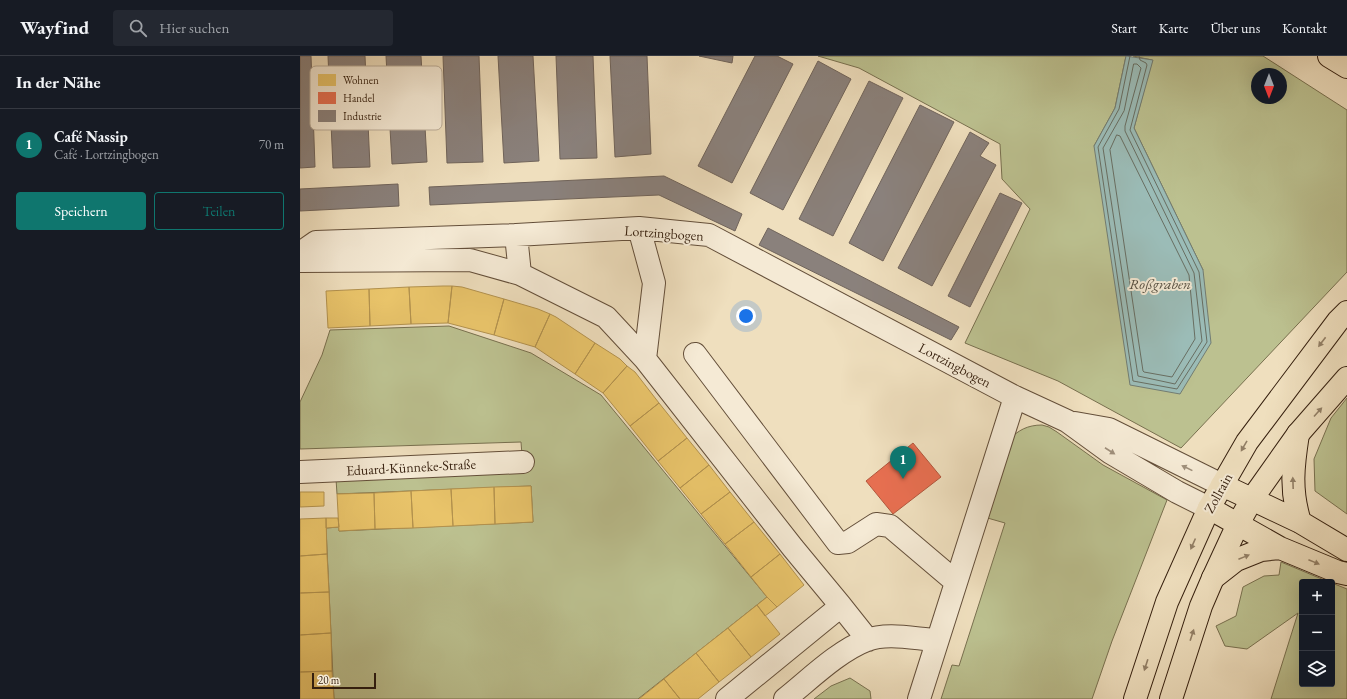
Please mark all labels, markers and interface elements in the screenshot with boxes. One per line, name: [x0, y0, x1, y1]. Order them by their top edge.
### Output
search box: [113, 10, 393, 46]
text: Wayfind: [20, 15, 89, 40]
icon: search: [127, 17, 149, 39]
text: Hier suchen: [159, 18, 229, 37]
text: Start: [1111, 19, 1137, 37]
text: Karte: [1159, 19, 1188, 37]
text: Über uns: [1210, 19, 1260, 37]
text: Kontakt: [1282, 19, 1327, 37]
legend: [310, 66, 442, 130]
north arrow: [1251, 68, 1287, 104]
text: In der Nähe: [16, 71, 101, 93]
text: Wohnen: [343, 73, 379, 87]
text: Handel: [343, 91, 375, 105]
text: Industrie: [343, 109, 382, 123]
text: Café Nassip: [54, 127, 128, 146]
text: 1: [26, 136, 32, 153]
text: 70 m: [259, 136, 284, 153]
text: Café · Lortzingbogen: [54, 146, 159, 163]
button: Speichern: [16, 192, 146, 230]
button: Teilen: [154, 192, 284, 230]
street label: Lortzingbogen: [624, 221, 705, 245]
water label: Roßgraben: [1129, 274, 1191, 293]
your location: [736, 306, 756, 326]
one-way arrow: [1318, 337, 1326, 348]
street label: Lortzingbogen: [916, 338, 995, 392]
one-way arrow: [1313, 407, 1322, 417]
one-way arrow: [1241, 440, 1248, 452]
pin: 1: [890, 446, 916, 479]
one-way arrow: [1104, 448, 1116, 455]
street label: Eduard-Künneke-Straße: [346, 455, 477, 479]
one-way arrow: [1181, 465, 1193, 471]
street label: Zollrain: [1200, 469, 1237, 516]
one-way arrow: [1290, 477, 1297, 489]
one-way arrow: [1190, 538, 1196, 549]
one-way arrow: [1238, 553, 1250, 559]
one-way arrow: [1308, 559, 1320, 565]
map controls: [1299, 579, 1335, 687]
button: +: [1299, 579, 1335, 615]
button: −: [1299, 615, 1335, 651]
one-way arrow: [1189, 629, 1195, 641]
button: layers: [1299, 651, 1335, 687]
one-way arrow: [1143, 659, 1149, 671]
scale bar: [312, 671, 376, 690]
text: 20 m: [318, 673, 339, 687]

